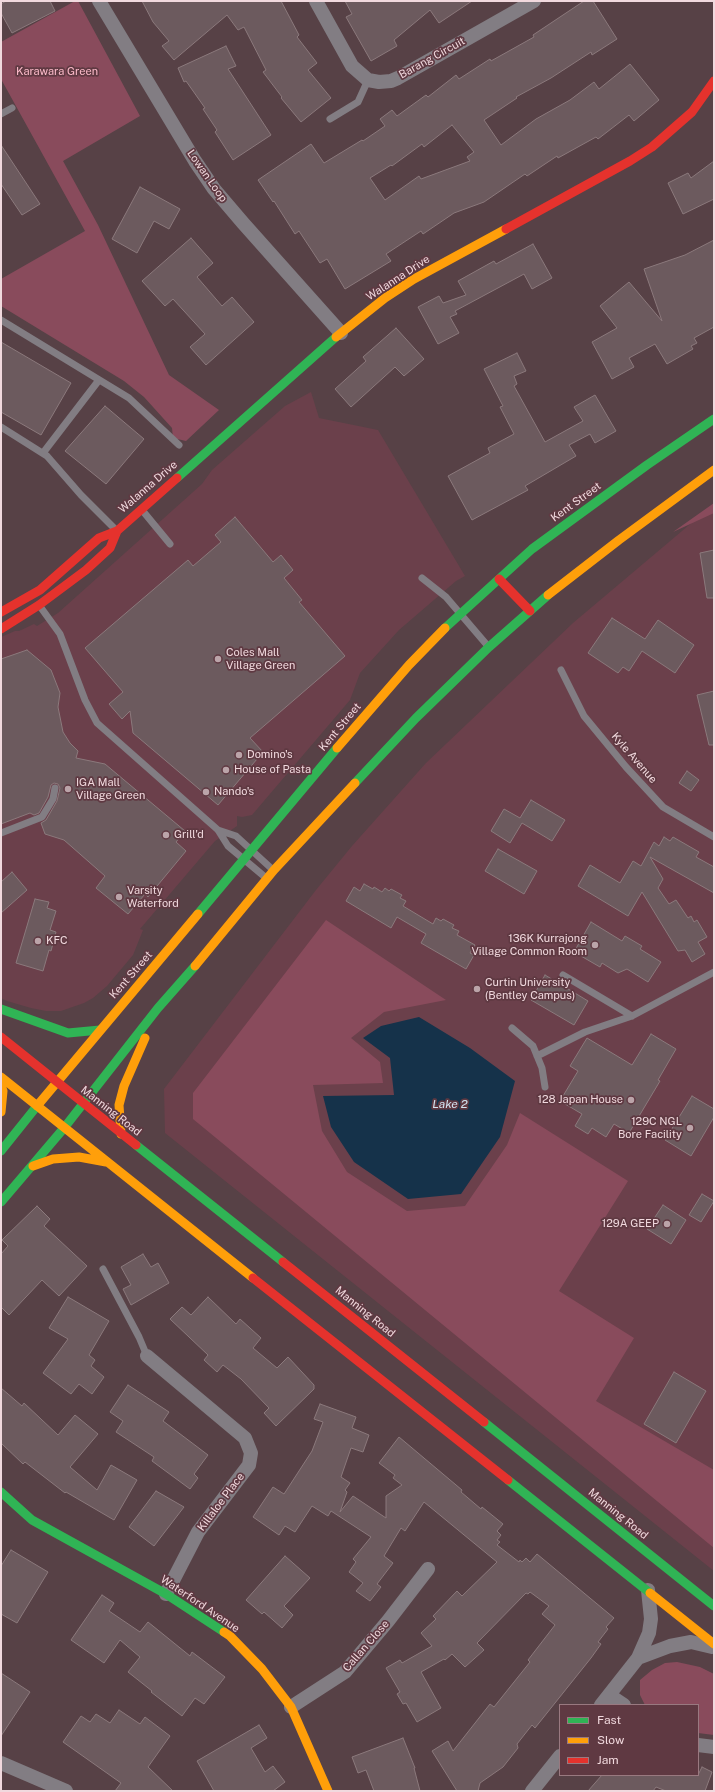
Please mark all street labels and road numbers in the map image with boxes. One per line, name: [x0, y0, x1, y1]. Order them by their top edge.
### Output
street label: Barang Circuit: [397, 34, 467, 82]
street label: Lowan Loop: [184, 147, 230, 205]
street label: Walanna Drive: [364, 253, 432, 303]
street label: Walanna Drive: [116, 458, 180, 516]
street label: Kent Street: [548, 479, 604, 525]
street label: Kent Street: [316, 700, 364, 754]
street label: Kyle Avenue: [608, 730, 660, 786]
street label: Kent Street: [107, 949, 155, 1001]
street label: Manning Road: [78, 1083, 144, 1139]
street label: Manning Road: [332, 1284, 398, 1340]
street label: Killaloe Place: [195, 1470, 247, 1534]
street label: Manning Road: [585, 1486, 651, 1542]
street label: Waterford Avenue: [158, 1573, 242, 1635]
street label: Callan Close: [340, 1618, 392, 1674]

